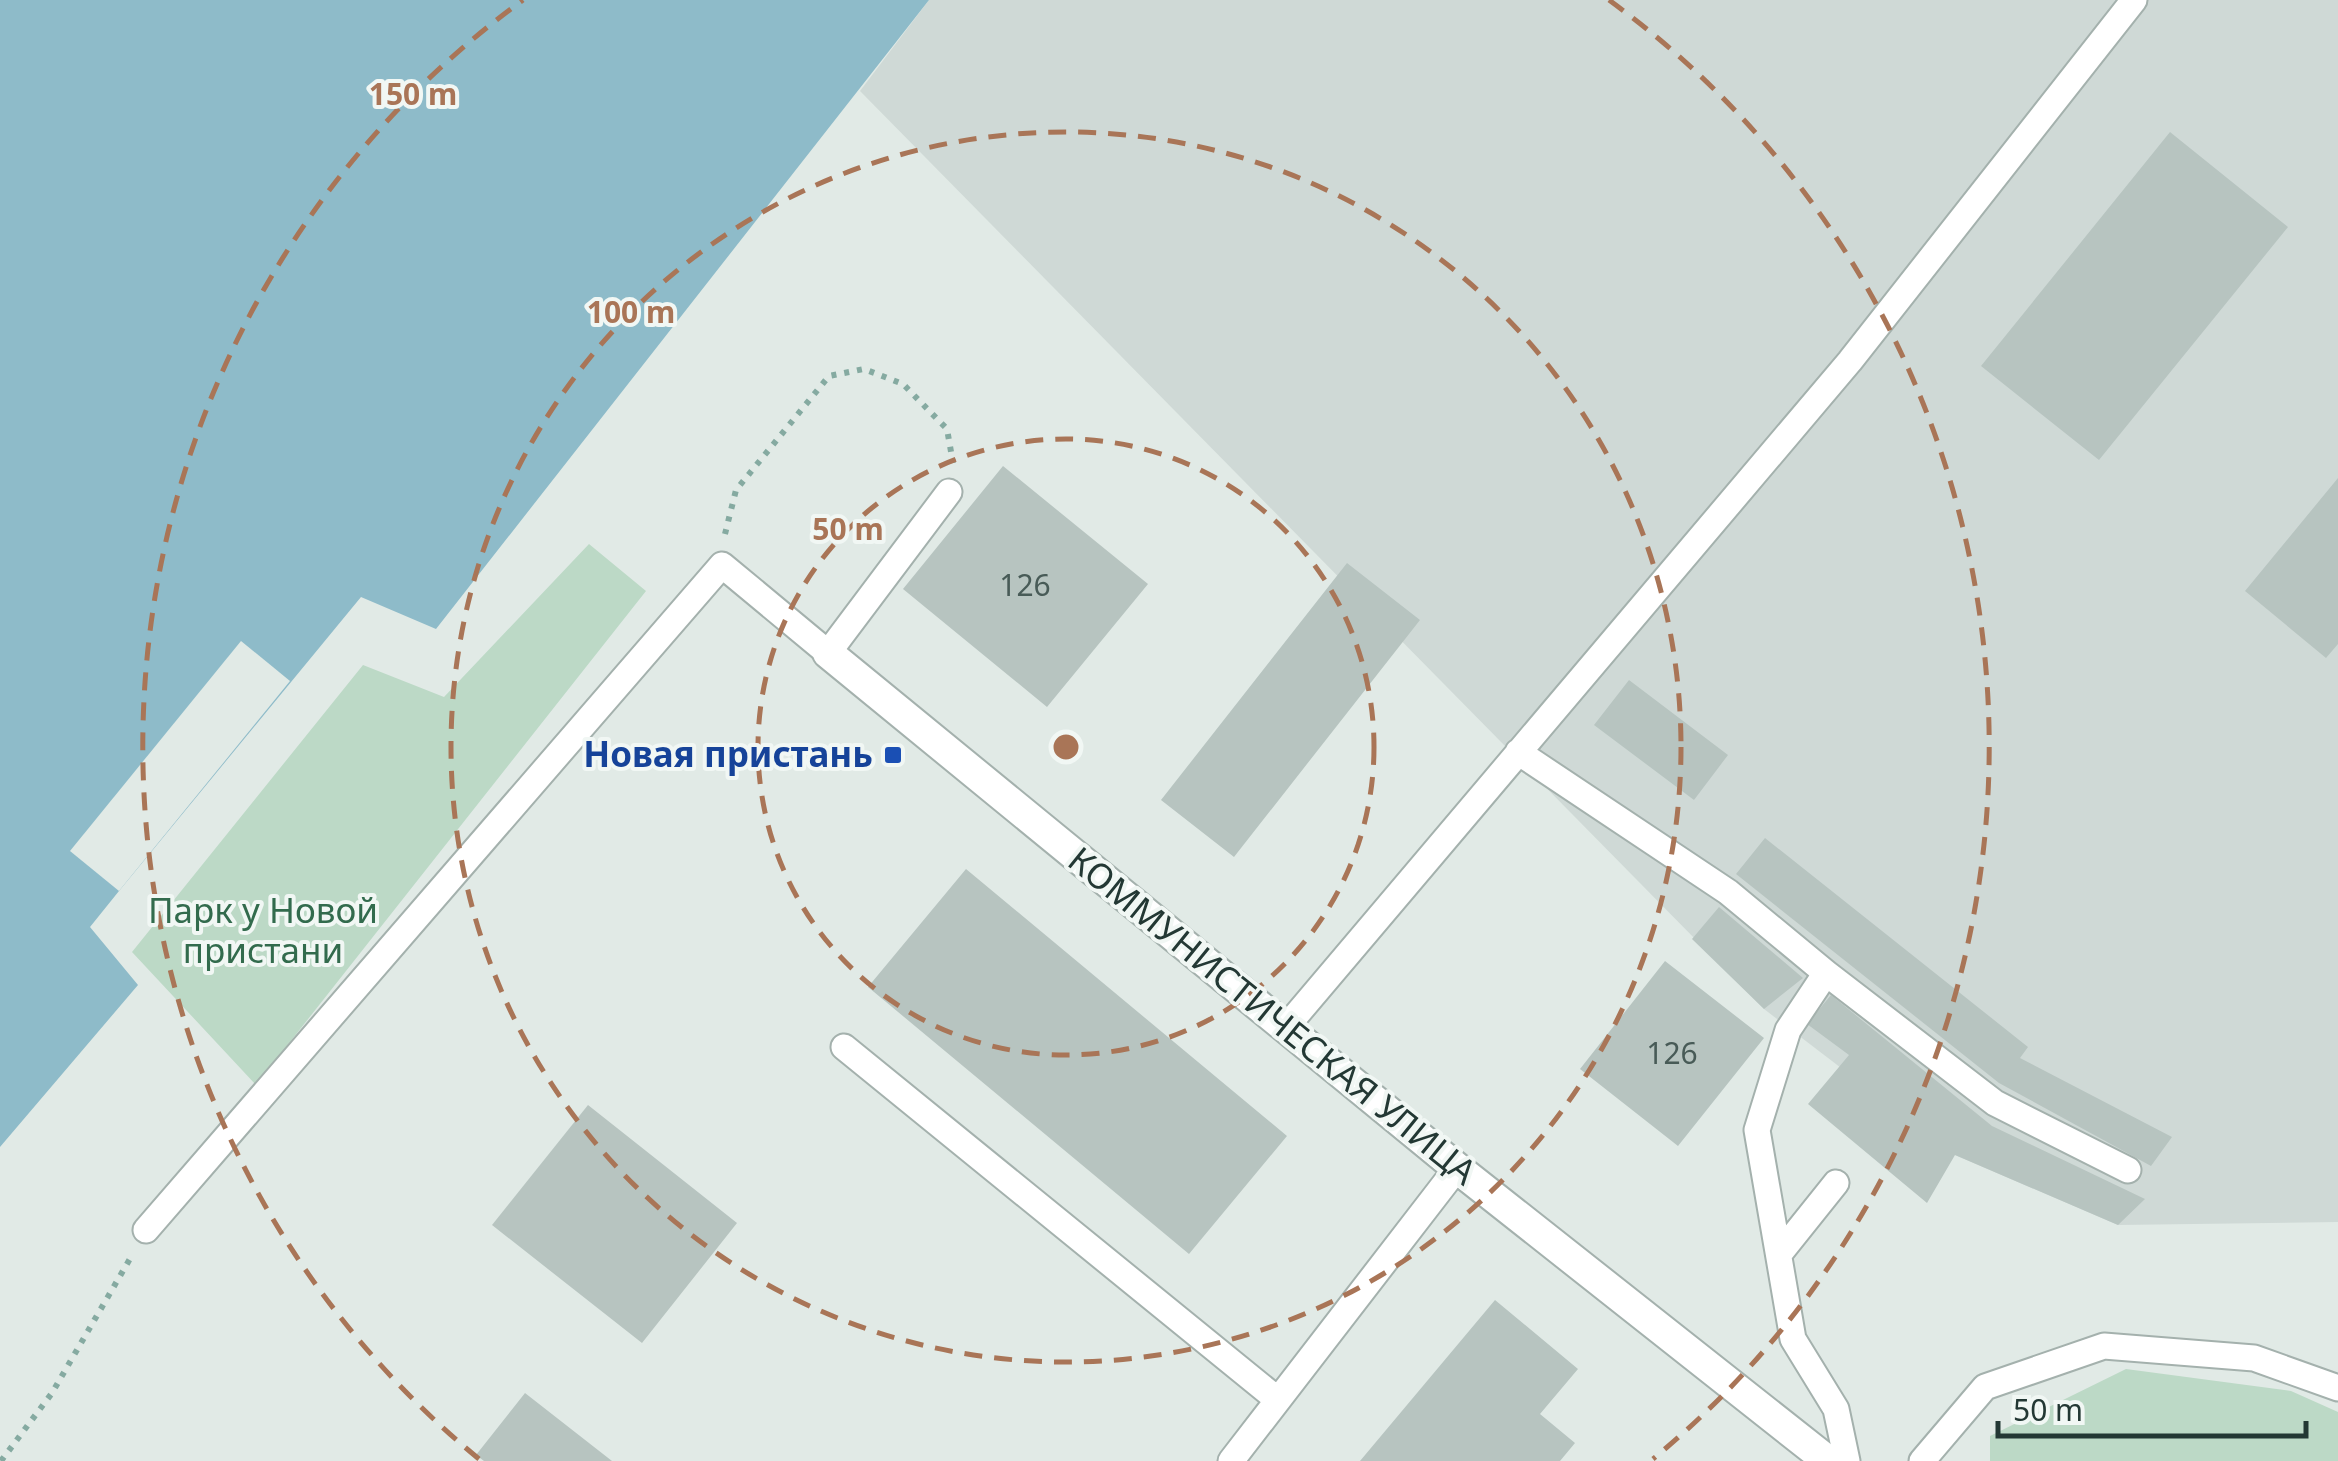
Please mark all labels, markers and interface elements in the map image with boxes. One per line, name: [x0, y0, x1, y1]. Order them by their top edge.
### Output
text: 150 m: [369, 73, 457, 114]
text: 100 m: [587, 291, 675, 332]
text: 50 m: [812, 508, 884, 549]
house number: 126: [999, 564, 1051, 605]
centre of rings: [1048, 729, 1084, 765]
place label: Новая пристань: [583, 730, 873, 777]
marker: Новая пристань: [882, 744, 904, 766]
street label: КОММУНИСТИЧЕСКАЯ УЛИЦА: [1059, 835, 1487, 1195]
park label: Парк у Новой пристани: [148, 886, 378, 973]
house number: 126: [1646, 1032, 1698, 1073]
scale bar: [1998, 1376, 2306, 1438]
text: 50 m: [2013, 1389, 2083, 1430]

